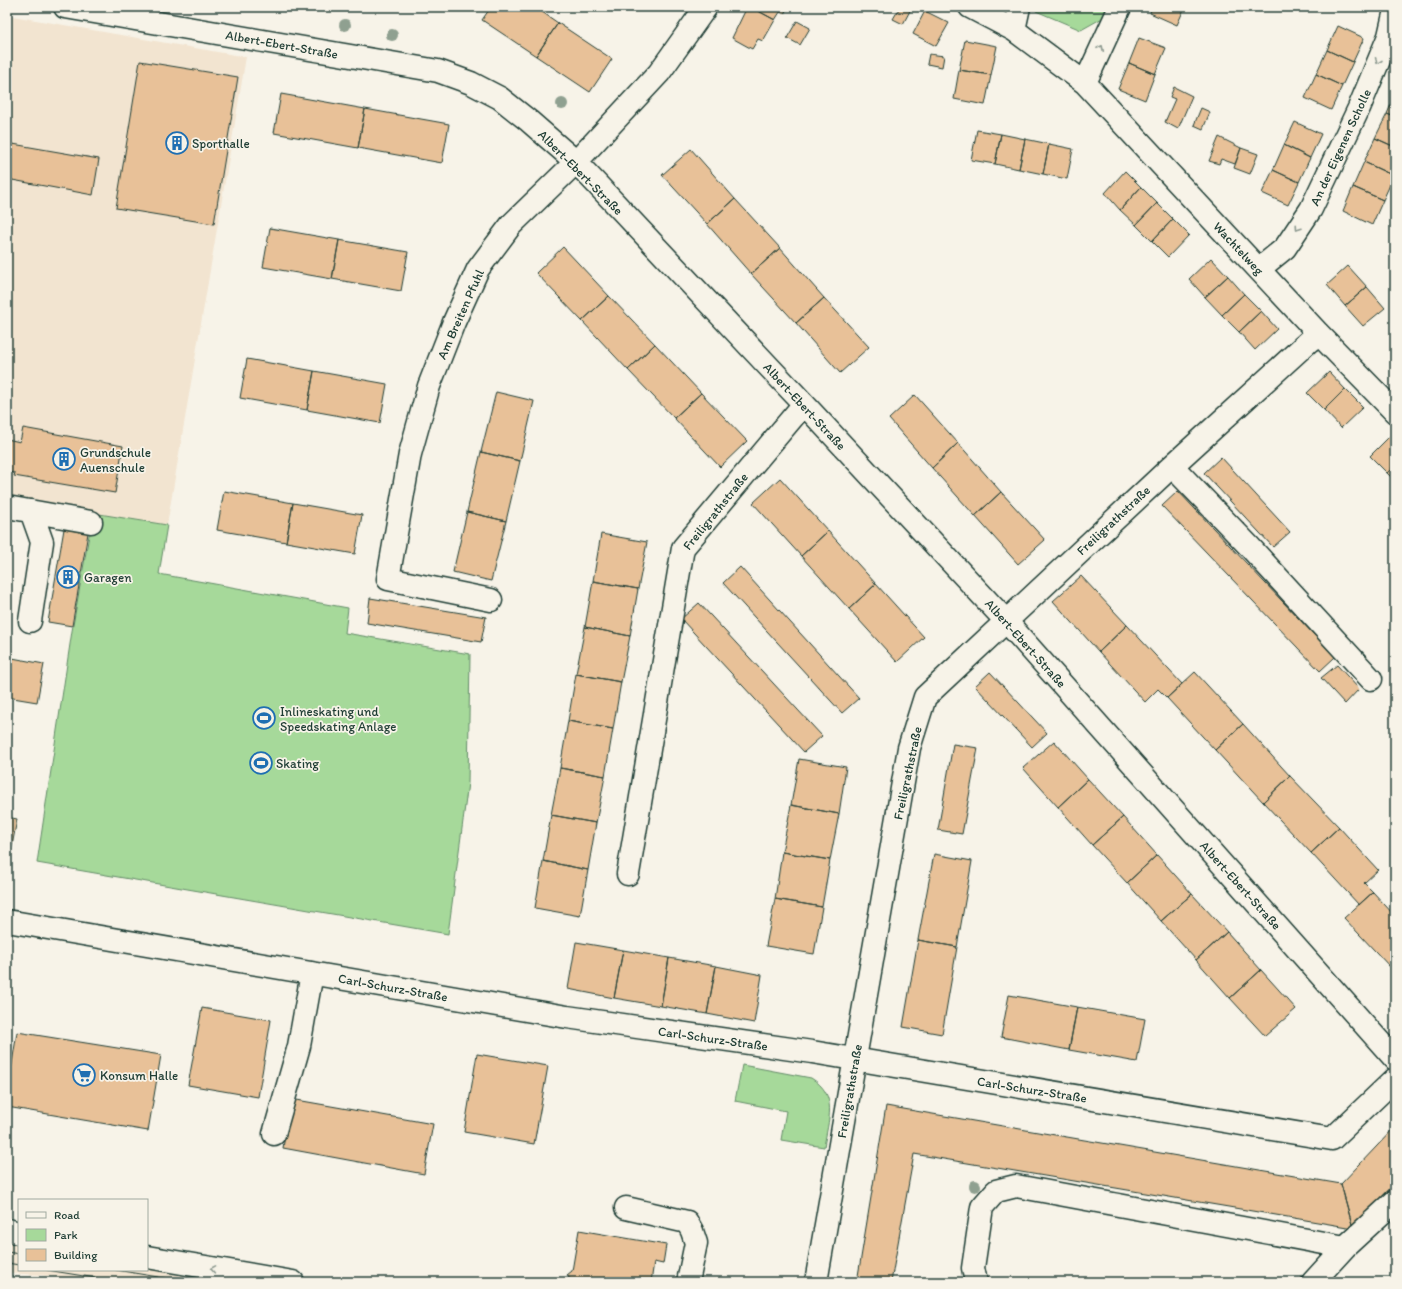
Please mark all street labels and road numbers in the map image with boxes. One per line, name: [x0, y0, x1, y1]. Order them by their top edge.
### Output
street label: Albert-Ebert-Straße: [225, 27, 339, 62]
street label: An der Eigenen Scholle: [1307, 86, 1374, 208]
street label: Albert-Ebert-Straße: [535, 127, 626, 218]
street label: Wachtelweg: [1210, 219, 1267, 278]
street label: Am Breiten Pfuhl: [434, 267, 487, 361]
street label: Albert-Ebert-Straße: [760, 360, 849, 453]
street label: Freiligrathstraße: [680, 470, 751, 553]
street label: Freiligrathstraße: [1073, 482, 1153, 558]
street label: Albert-Ebert-Straße: [982, 596, 1069, 691]
street label: Freiligrathstraße: [890, 725, 925, 821]
street label: Albert-Ebert-Straße: [1197, 838, 1284, 933]
street label: Carl-Schurz-Straße: [337, 970, 449, 1005]
street label: Carl-Schurz-Straße: [657, 1023, 769, 1054]
street label: Freiligrathstraße: [834, 1043, 865, 1139]
street label: Carl-Schurz-Straße: [976, 1073, 1088, 1106]

